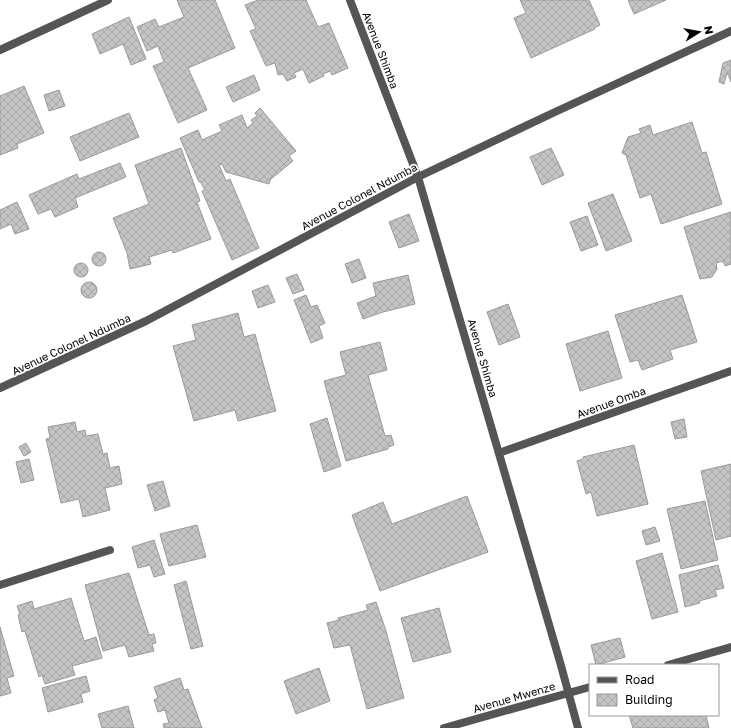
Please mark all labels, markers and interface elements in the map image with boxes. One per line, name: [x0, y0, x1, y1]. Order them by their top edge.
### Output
street label: Avenue Shimba: [360, 10, 402, 90]
north arrow: [679, 12, 719, 52]
text: N: [702, 25, 716, 35]
street label: Avenue Colonel Ndumba: [299, 160, 419, 232]
street label: Avenue Colonel Ndumba: [10, 311, 132, 377]
street label: Avenue Shimba: [466, 317, 500, 399]
street label: Avenue Omba: [575, 384, 647, 420]
legend: [589, 664, 719, 716]
text: Road: [625, 672, 654, 687]
street label: Avenue Mwenze: [471, 679, 557, 715]
text: Building: [625, 692, 673, 707]

